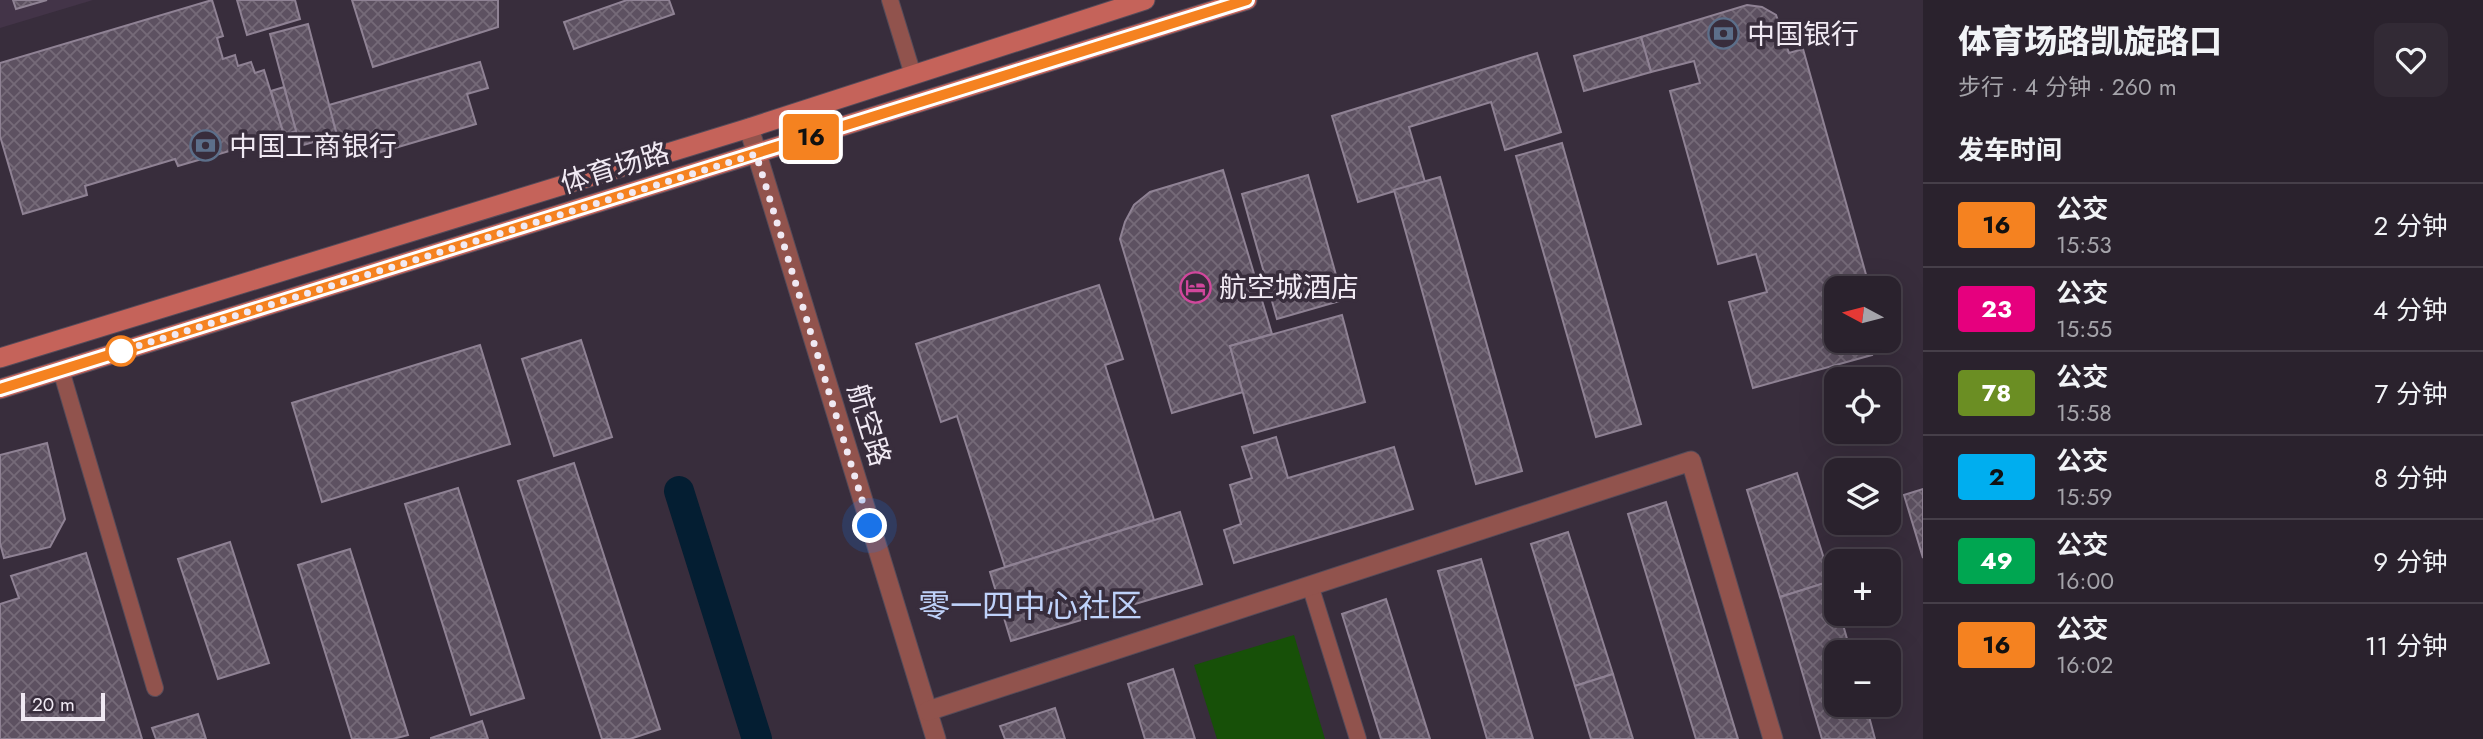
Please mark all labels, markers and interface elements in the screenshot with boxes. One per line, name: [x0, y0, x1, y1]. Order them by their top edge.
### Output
place label: 中国银行: [1747, 14, 1859, 55]
bank icon: 中国银行: [1707, 17, 1741, 51]
text: 体育场路凯旋路口: [1958, 18, 2222, 65]
button: heart: [2374, 23, 2448, 97]
text: 步行 · 4 分钟 · 260 m: [1958, 70, 2177, 104]
line badge: 16: [780, 114, 842, 160]
text: 16: [797, 119, 825, 154]
place label: 中国工商银行: [229, 126, 397, 167]
bank icon: 中国工商银行: [189, 129, 223, 163]
text: 发车时间: [1958, 131, 2062, 169]
street label: 体育场路: [555, 132, 675, 204]
text: 公交: [2056, 190, 2108, 228]
text: 16: [1982, 207, 2011, 242]
text: 2 分钟: [2373, 207, 2448, 245]
text: 15:53: [2056, 228, 2112, 262]
place label: 航空城酒店: [1219, 267, 1359, 308]
hotel icon: 航空城酒店: [1179, 270, 1213, 304]
text: 公交: [2056, 274, 2108, 312]
north arrow: [1824, 276, 1900, 354]
map controls: [1824, 276, 1901, 717]
text: 23: [1981, 291, 2012, 326]
text: 4 分钟: [2373, 291, 2448, 329]
text: 15:55: [2056, 312, 2112, 346]
unlabelled marker: [106, 336, 136, 366]
text: 公交: [2056, 358, 2108, 396]
button: locate: [1824, 367, 1901, 444]
text: 78: [1982, 375, 2011, 410]
text: 7 分钟: [2375, 375, 2448, 413]
street label: 航空路: [837, 379, 901, 471]
text: 15:58: [2056, 396, 2112, 430]
text: 公交: [2056, 442, 2108, 480]
button: layers: [1824, 458, 1901, 535]
text: 2: [1989, 459, 2004, 494]
text: 8 分钟: [2374, 459, 2448, 497]
text: 15:59: [2056, 480, 2112, 514]
your location: [852, 508, 887, 543]
text: 公交: [2056, 526, 2108, 564]
text: 49: [1980, 543, 2013, 578]
text: 9 分钟: [2373, 543, 2448, 581]
button: +: [1824, 549, 1901, 626]
text: 16:00: [2056, 564, 2114, 598]
district label: 零一四中心社区: [918, 583, 1142, 629]
text: 公交: [2056, 610, 2108, 648]
text: 16: [1982, 627, 2011, 662]
text: 11 分钟: [2365, 627, 2448, 665]
button: −: [1824, 640, 1901, 717]
text: 16:02: [2056, 648, 2113, 682]
scale bar: [21, 690, 105, 722]
text: 20 m: [32, 691, 75, 718]

